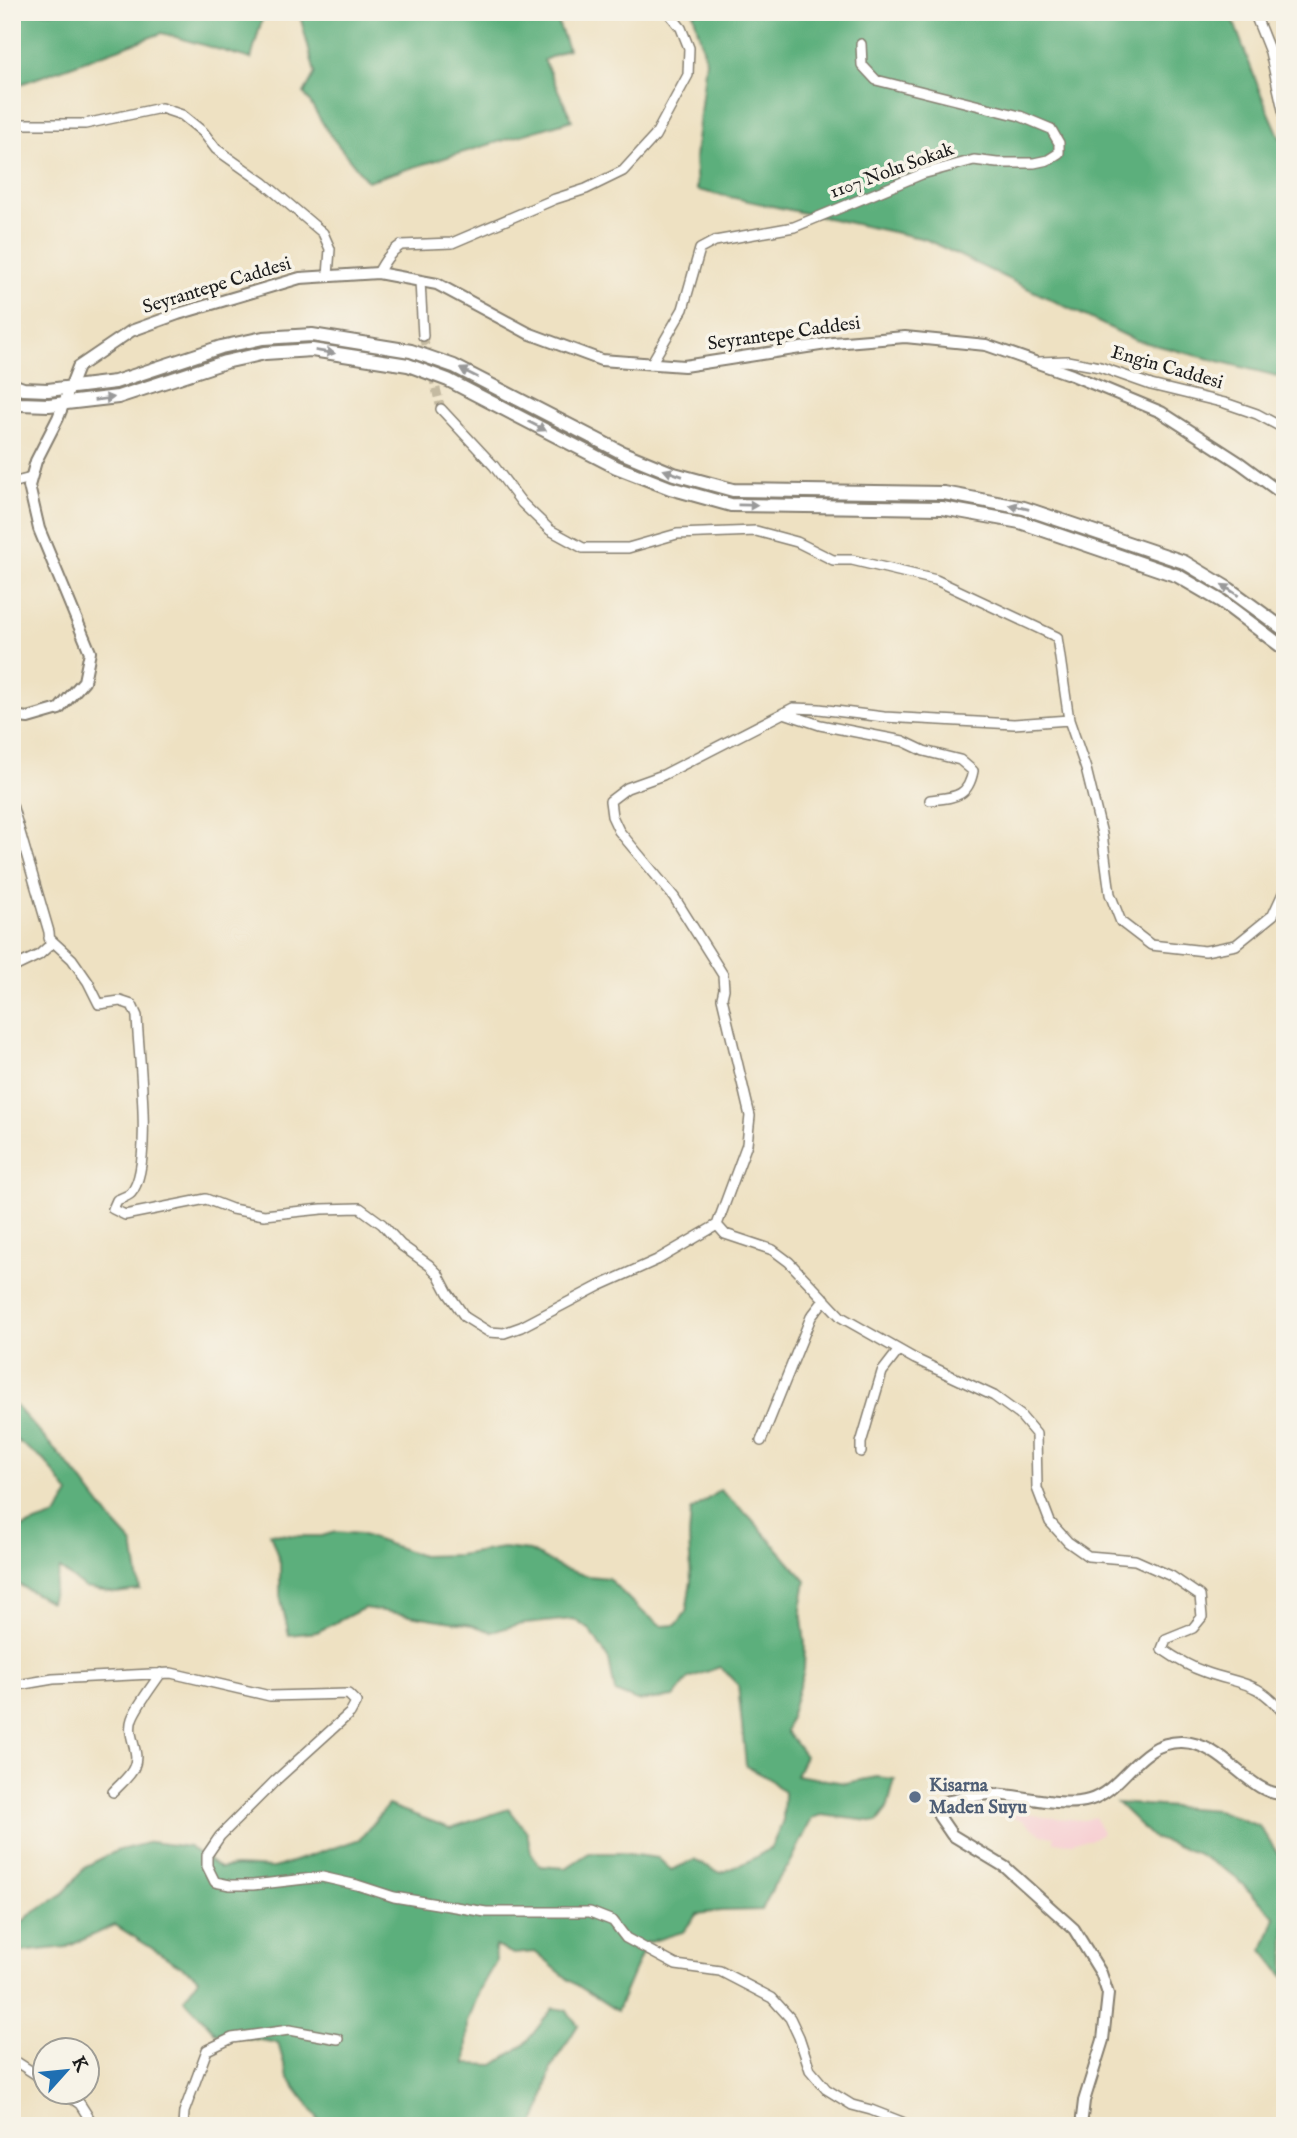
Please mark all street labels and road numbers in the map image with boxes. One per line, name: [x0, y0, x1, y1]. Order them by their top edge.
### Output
street label: 1107 Nolu Sokak: [827, 137, 958, 205]
street label: Seyrantepe Caddesi: [140, 252, 294, 320]
street label: Seyrantepe Caddesi: [706, 311, 862, 357]
street label: Engin Caddesi: [1108, 341, 1226, 395]

